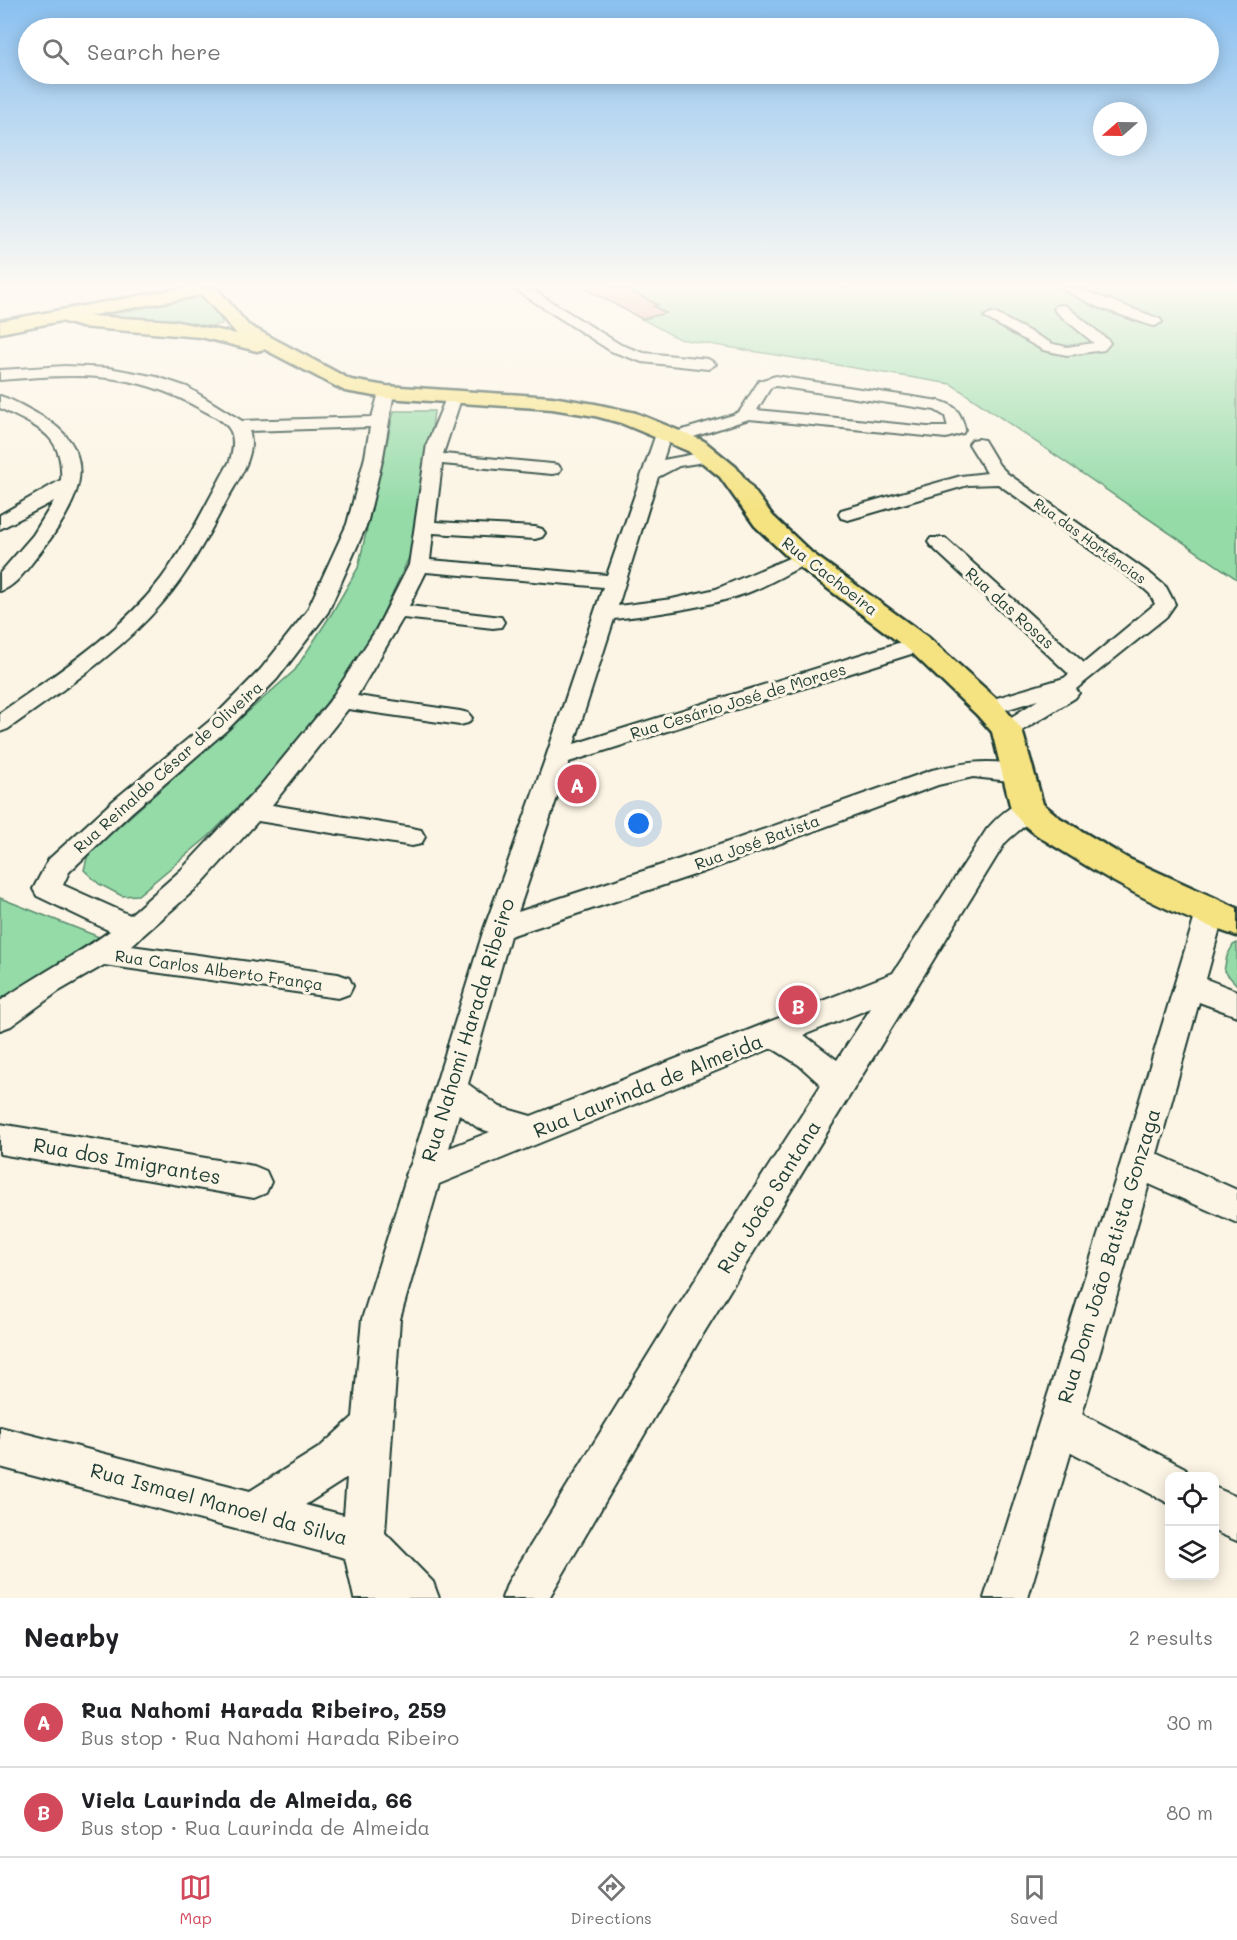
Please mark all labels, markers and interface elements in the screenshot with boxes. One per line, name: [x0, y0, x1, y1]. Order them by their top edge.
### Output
search box: [18, 18, 1219, 84]
icon: search: [39, 35, 72, 68]
text: Search here: [87, 37, 221, 66]
north arrow: [1093, 102, 1147, 156]
street label: Rua das Hortências: [1030, 493, 1150, 588]
street label: Rua Cachoeira: [778, 532, 883, 620]
street label: Rua das Rosas: [962, 562, 1059, 653]
street label: Rua Cesário José de Moraes: [627, 658, 848, 743]
street label: Rua Reinaldo César de Oliveira: [69, 676, 267, 857]
pin: A: [558, 762, 596, 806]
your location: [624, 809, 653, 838]
street label: Rua José Batista: [691, 809, 822, 874]
street label: Rua Nahomi Harada Ribeiro: [415, 895, 520, 1165]
street label: Rua Carlos Alberto França: [114, 944, 325, 995]
pin: B: [778, 982, 818, 1028]
street label: Rua Laurinda de Almeida: [529, 1027, 766, 1143]
street label: Rua Dom João Batista Gonzaga: [1051, 1105, 1165, 1406]
street label: Rua João Santana: [711, 1115, 826, 1278]
street label: Rua dos Imigrantes: [31, 1131, 223, 1189]
street label: Rua Ismael Manoel da Silva: [88, 1456, 351, 1550]
map controls: [1165, 1472, 1219, 1580]
button: locate: [1165, 1472, 1219, 1526]
button: layers: [1165, 1526, 1219, 1580]
text: Nearby: [24, 1620, 119, 1654]
text: 2 results: [1129, 1624, 1213, 1650]
text: Rua Nahomi Harada Ribeiro, 259: [81, 1695, 446, 1724]
text: A: [37, 1709, 50, 1735]
text: 30 m: [1167, 1709, 1213, 1735]
text: Bus stop · Rua Nahomi Harada Ribeiro: [81, 1724, 459, 1750]
text: Viela Laurinda de Almeida, 66: [81, 1785, 412, 1814]
text: B: [37, 1799, 50, 1825]
text: 80 m: [1166, 1799, 1213, 1825]
text: Bus stop · Rua Laurinda de Almeida: [81, 1814, 430, 1840]
tab: Map: [179, 1871, 212, 1928]
tab: Directions: [571, 1871, 652, 1928]
tab: Saved: [1010, 1871, 1058, 1928]

